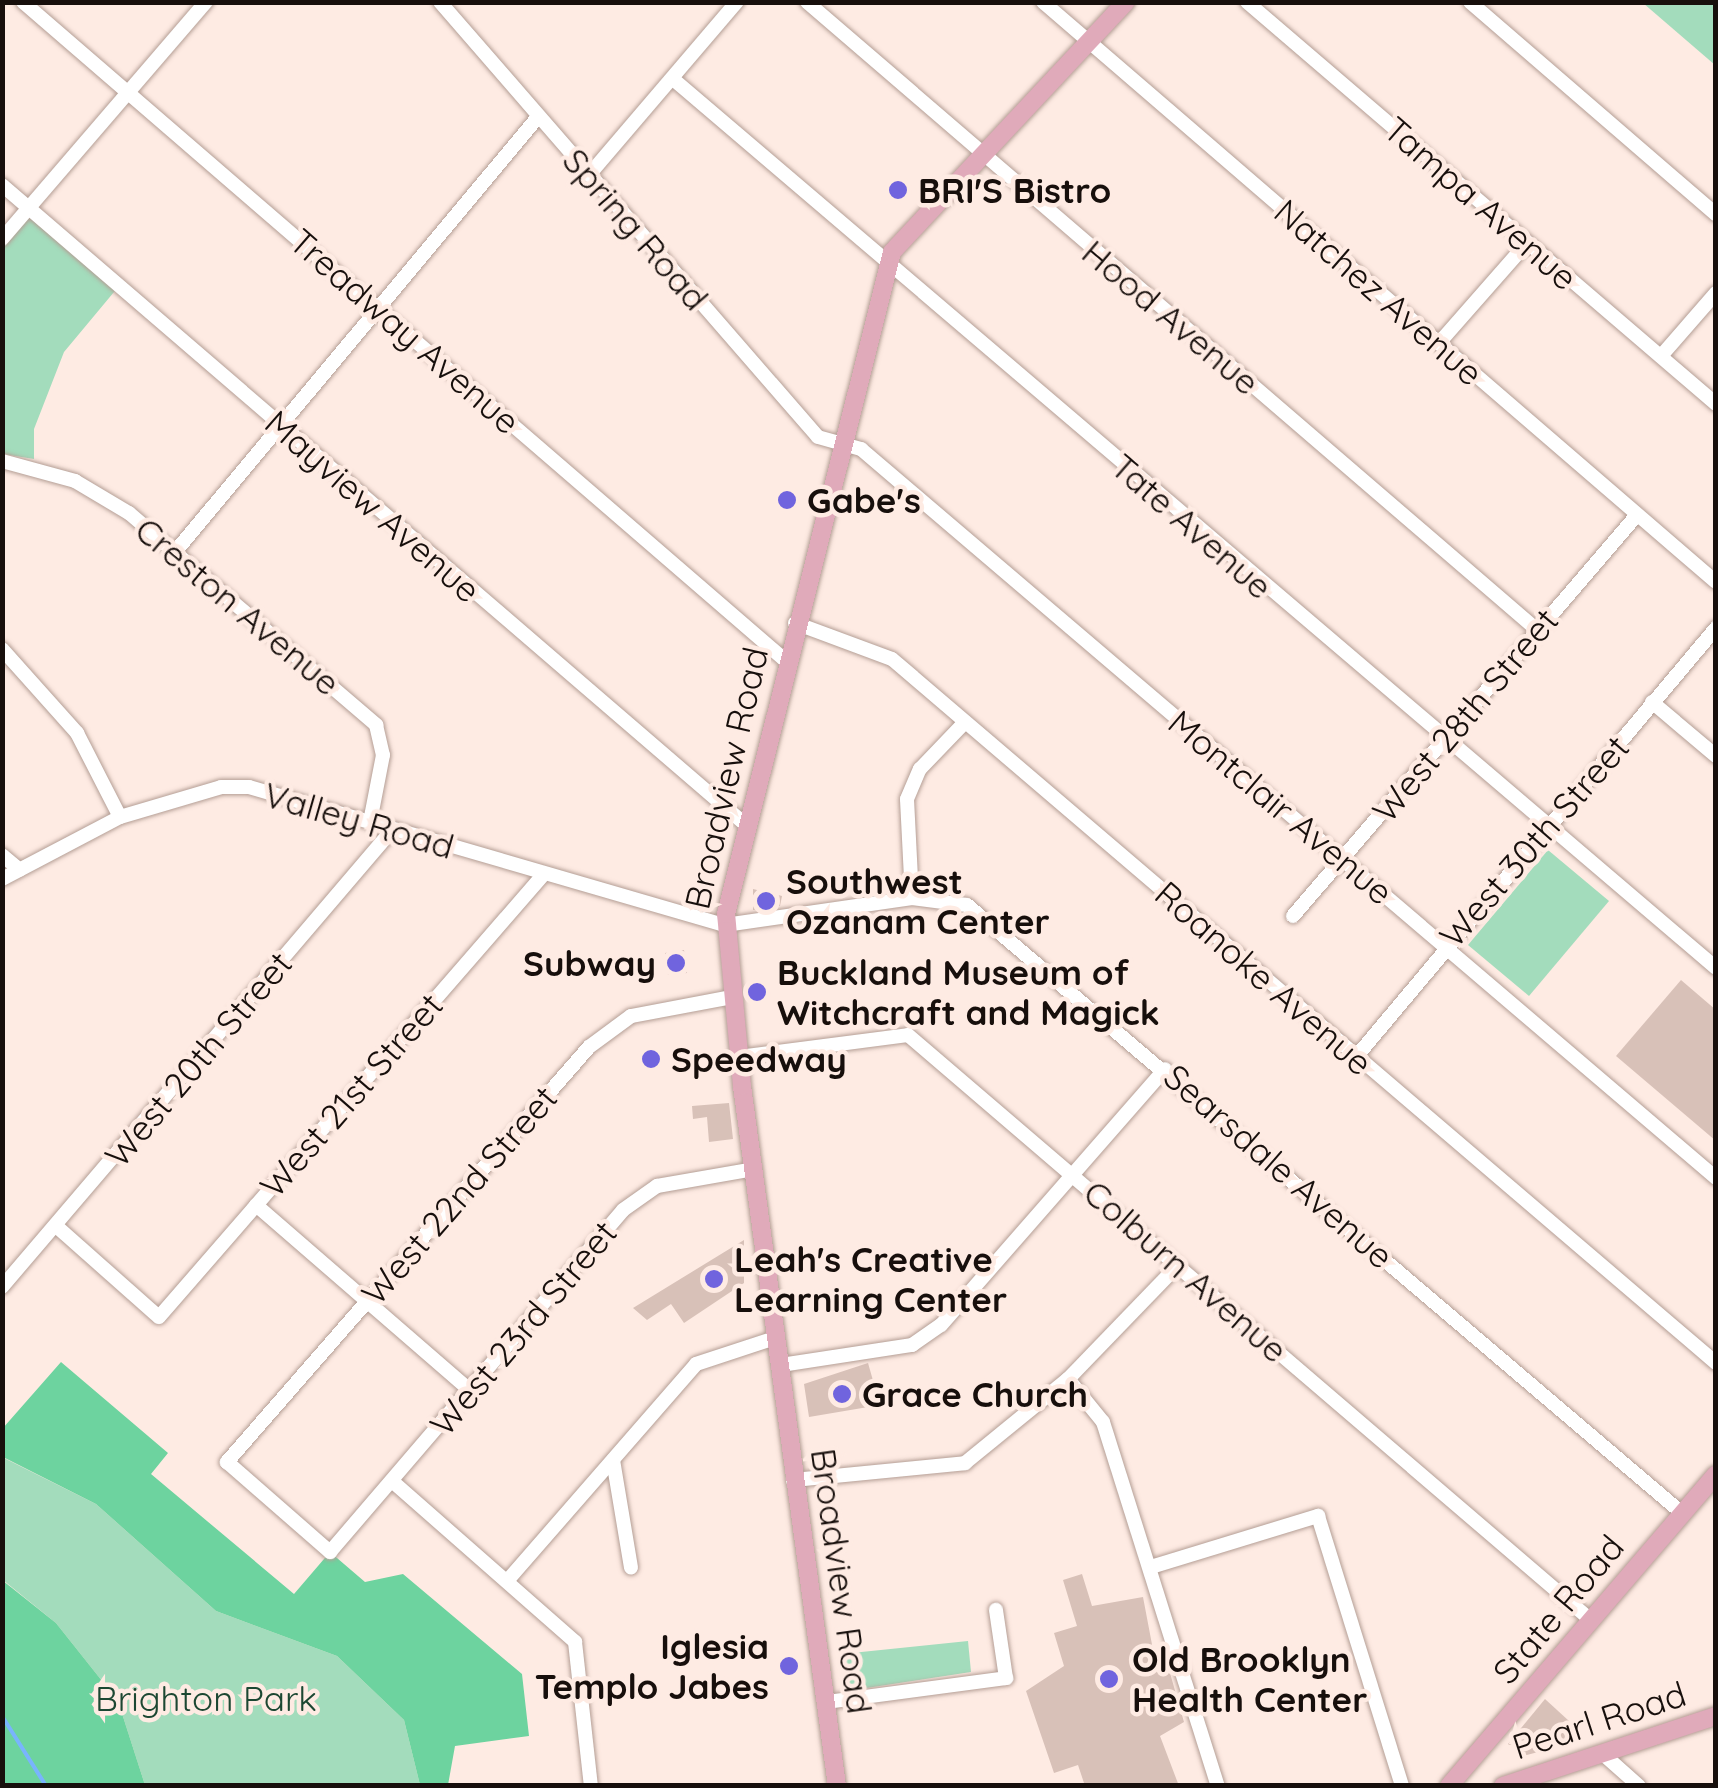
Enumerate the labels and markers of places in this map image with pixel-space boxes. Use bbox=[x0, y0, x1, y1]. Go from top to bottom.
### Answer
place label: BRI'S Bistro bbox=[918, 169, 1111, 211]
marker: BRI'S Bistro bbox=[887, 179, 909, 201]
place label: Gabe's bbox=[807, 479, 921, 521]
marker: Gabe's bbox=[776, 489, 798, 511]
place label: Southwest Ozanam Center bbox=[786, 860, 1050, 942]
marker: Southwest Ozanam Center bbox=[755, 890, 777, 912]
place label: Subway bbox=[523, 942, 656, 984]
place label: Buckland Museum of Witchcraft and Magick bbox=[777, 951, 1160, 1033]
marker: Subway bbox=[665, 952, 687, 974]
marker: Buckland Museum of Witchcraft and Magick bbox=[746, 981, 768, 1003]
place label: Speedway bbox=[671, 1038, 847, 1080]
marker: Speedway bbox=[640, 1048, 662, 1070]
place label: Leah's Creative Learning Center bbox=[734, 1238, 1007, 1320]
marker: Leah's Creative Learning Center bbox=[703, 1268, 725, 1290]
place label: Grace Church bbox=[862, 1373, 1088, 1415]
marker: Grace Church bbox=[831, 1383, 853, 1405]
place label: Iglesia Templo Jabes bbox=[535, 1625, 769, 1707]
place label: Old Brooklyn Health Center bbox=[1132, 1638, 1367, 1720]
marker: Iglesia Templo Jabes bbox=[778, 1655, 800, 1677]
marker: Old Brooklyn Health Center bbox=[1096, 1666, 1122, 1692]

